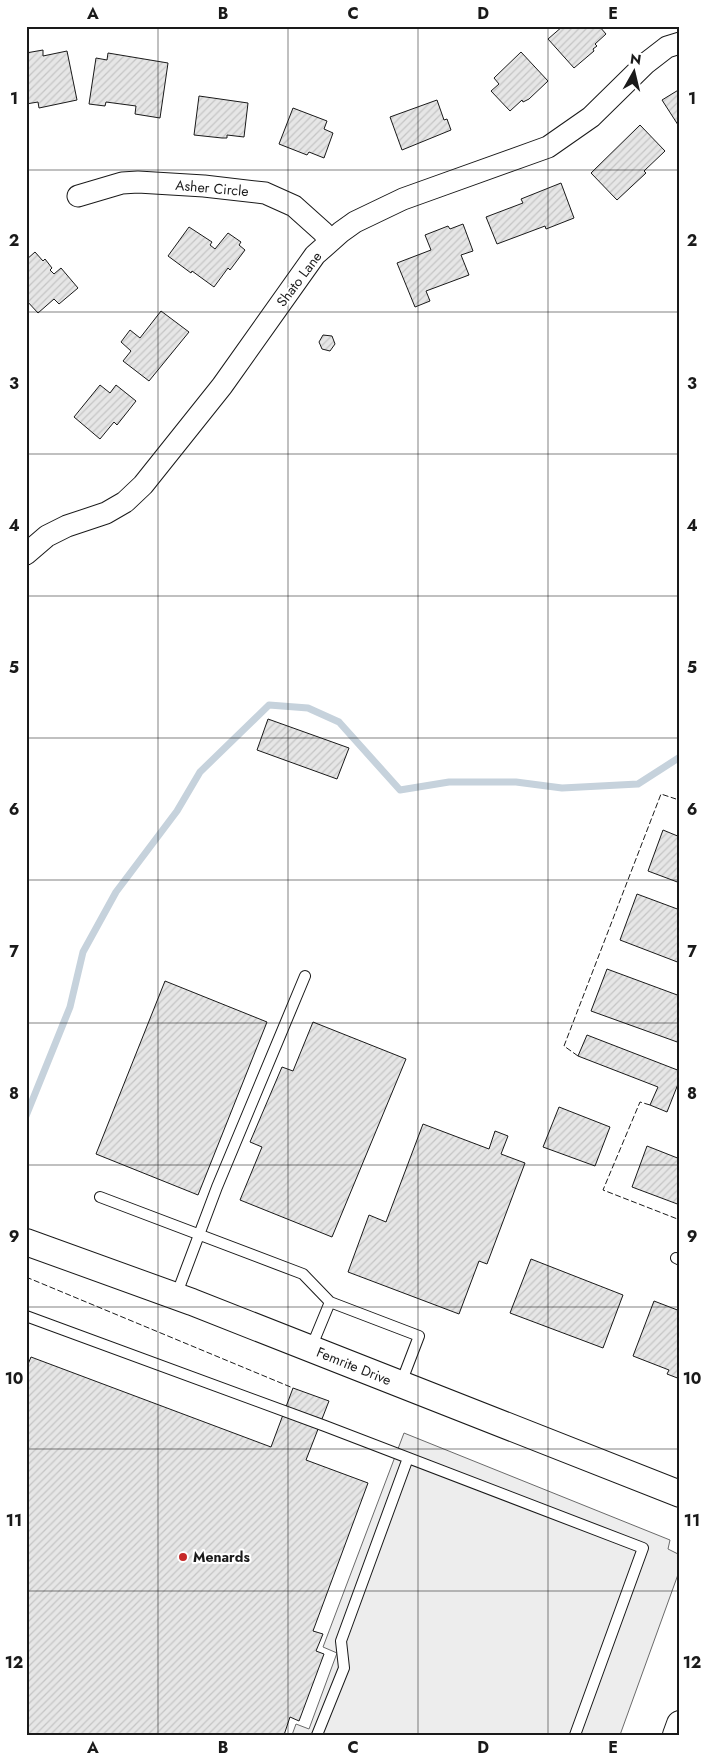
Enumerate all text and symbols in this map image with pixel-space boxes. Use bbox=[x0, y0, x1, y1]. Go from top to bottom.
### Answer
text: A bbox=[86, 2, 99, 25]
text: B bbox=[218, 2, 228, 25]
text: C bbox=[347, 2, 359, 25]
text: D bbox=[477, 2, 489, 25]
text: E bbox=[608, 2, 618, 25]
north arrow bbox=[608, 48, 658, 98]
text: N bbox=[629, 48, 643, 70]
text: 1 bbox=[10, 87, 18, 110]
text: 1 bbox=[688, 87, 696, 110]
street label: Asher Circle bbox=[175, 175, 249, 201]
text: 2 bbox=[9, 229, 19, 252]
text: 2 bbox=[687, 229, 697, 252]
street label: Shato Lane bbox=[272, 247, 326, 311]
text: 3 bbox=[9, 372, 19, 395]
text: 3 bbox=[687, 372, 697, 395]
text: 4 bbox=[8, 514, 20, 537]
text: 4 bbox=[686, 514, 698, 537]
text: 5 bbox=[9, 656, 19, 679]
text: 5 bbox=[687, 656, 697, 679]
text: 6 bbox=[9, 798, 19, 821]
text: 6 bbox=[687, 798, 697, 821]
text: 7 bbox=[9, 940, 19, 963]
text: 7 bbox=[687, 940, 697, 963]
text: 8 bbox=[9, 1082, 19, 1105]
text: 8 bbox=[687, 1082, 697, 1105]
text: 9 bbox=[9, 1225, 19, 1248]
text: 9 bbox=[687, 1225, 697, 1248]
street label: Femrite Drive bbox=[314, 1342, 394, 1390]
text: 10 bbox=[5, 1367, 23, 1390]
text: 10 bbox=[683, 1367, 701, 1390]
text: 11 bbox=[6, 1509, 22, 1532]
text: 11 bbox=[684, 1509, 700, 1532]
place label: Menards bbox=[193, 1547, 250, 1567]
marker: Menards bbox=[177, 1551, 189, 1563]
text: 12 bbox=[5, 1651, 23, 1674]
text: 12 bbox=[683, 1651, 701, 1674]
text: A bbox=[86, 1736, 99, 1759]
text: B bbox=[218, 1736, 228, 1759]
text: C bbox=[347, 1736, 359, 1759]
text: D bbox=[477, 1736, 489, 1759]
text: E bbox=[608, 1736, 618, 1759]

